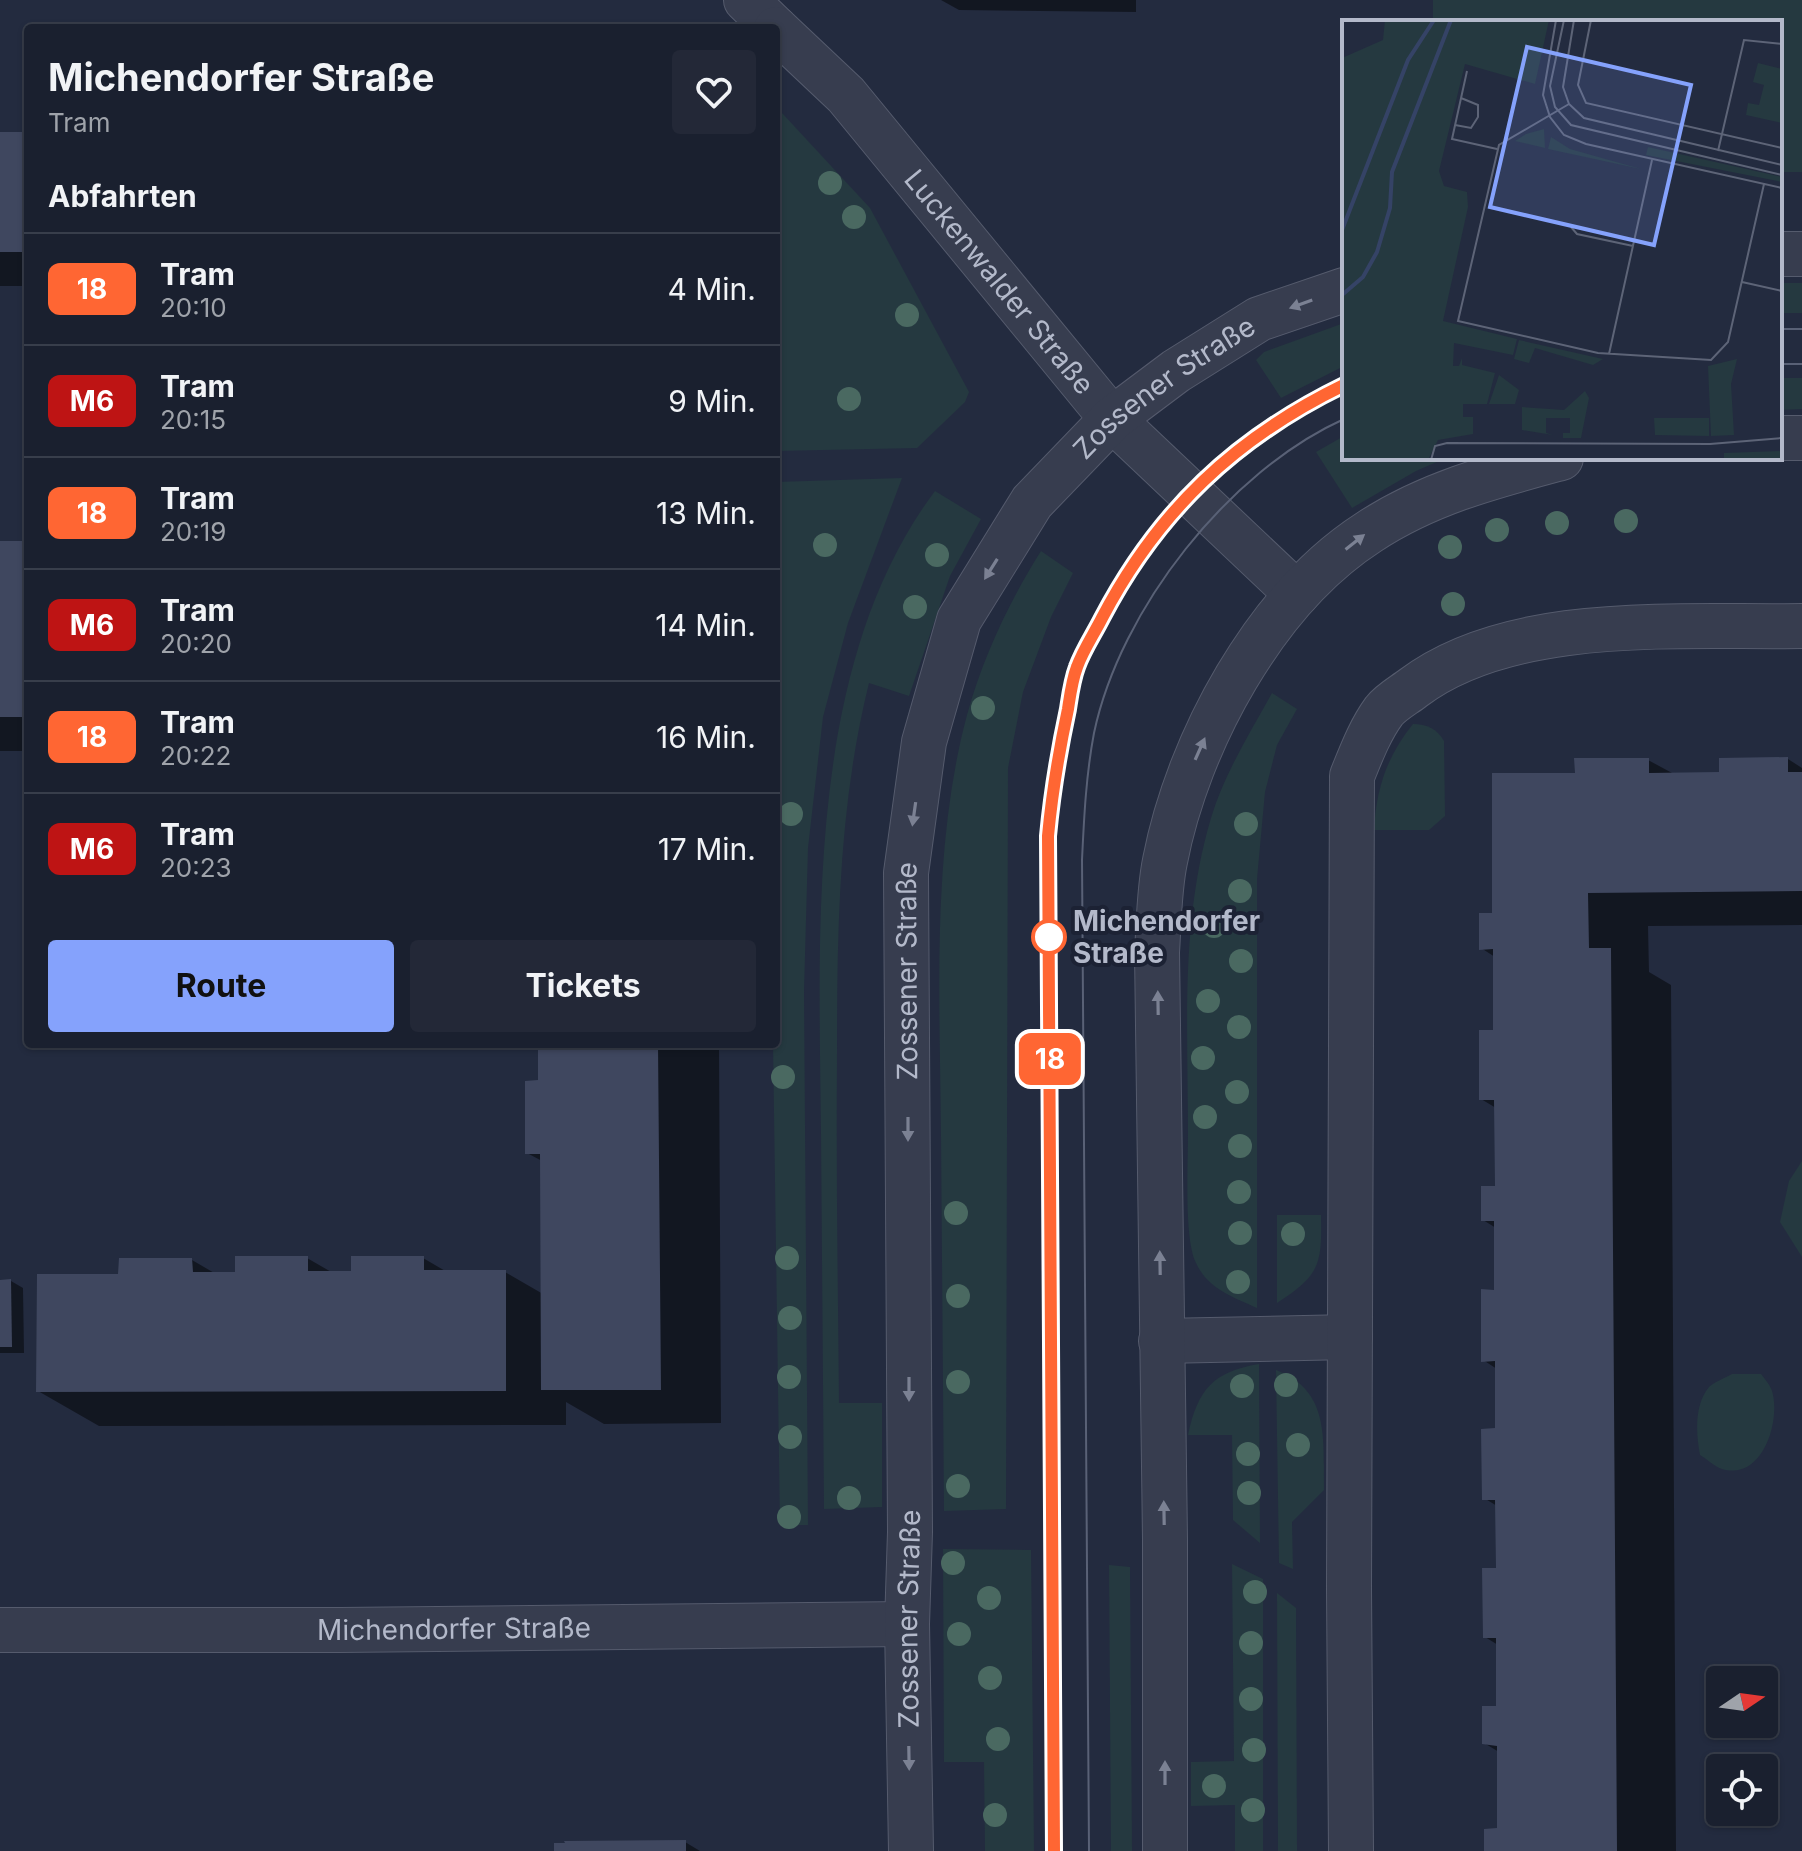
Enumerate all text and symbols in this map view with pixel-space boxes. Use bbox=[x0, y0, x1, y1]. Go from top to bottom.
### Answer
inset map bbox=[1342, 20, 1782, 460]
button: heart bbox=[672, 50, 756, 134]
text: Michendorfer Straße bbox=[48, 54, 434, 100]
text: Tram bbox=[48, 107, 110, 138]
street label: Luckenwalder Straße bbox=[897, 163, 1102, 401]
text: Abfahrten bbox=[48, 178, 197, 214]
text: Tram bbox=[160, 256, 235, 292]
text: 4 Min. bbox=[667, 271, 756, 307]
text: 18 bbox=[77, 272, 107, 306]
text: 20:10 bbox=[160, 292, 227, 323]
one-way arrow bbox=[1289, 298, 1313, 311]
street label: Zossener Straße bbox=[1066, 309, 1261, 466]
text: Tram bbox=[160, 368, 235, 404]
text: 9 Min. bbox=[668, 383, 756, 419]
text: M6 bbox=[70, 384, 114, 418]
text: 20:15 bbox=[160, 404, 226, 435]
text: Tram bbox=[160, 480, 235, 516]
text: 13 Min. bbox=[656, 495, 756, 531]
text: 18 bbox=[77, 496, 107, 530]
text: 20:19 bbox=[160, 516, 226, 547]
one-way arrow bbox=[1345, 535, 1365, 551]
one-way arrow bbox=[983, 558, 998, 579]
text: Tram bbox=[160, 592, 235, 628]
text: 14 Min. bbox=[655, 607, 756, 643]
text: M6 bbox=[70, 608, 114, 642]
text: 20:20 bbox=[160, 628, 232, 659]
text: Tram bbox=[160, 704, 235, 740]
text: 16 Min. bbox=[656, 719, 756, 755]
text: 18 bbox=[77, 720, 107, 754]
one-way arrow bbox=[1194, 738, 1207, 761]
text: 20:22 bbox=[160, 740, 231, 771]
one-way arrow bbox=[907, 802, 920, 827]
text: Tram bbox=[160, 816, 235, 852]
text: 17 Min. bbox=[658, 831, 756, 867]
text: M6 bbox=[70, 832, 114, 866]
text: 20:23 bbox=[160, 852, 232, 883]
street label: Zossener Straße bbox=[888, 860, 924, 1081]
place label: Michendorfer Straße bbox=[1073, 904, 1260, 970]
marker: Michendorfer Straße bbox=[1032, 920, 1066, 954]
button: Route bbox=[48, 940, 394, 1032]
button: Tickets bbox=[410, 940, 756, 1032]
one-way arrow bbox=[1152, 990, 1164, 1015]
line badge: 18 bbox=[1014, 1033, 1086, 1085]
text: 18 bbox=[1035, 1042, 1065, 1076]
one-way arrow bbox=[901, 1117, 914, 1142]
one-way arrow bbox=[1154, 1250, 1166, 1275]
one-way arrow bbox=[903, 1377, 915, 1402]
one-way arrow bbox=[1158, 1500, 1171, 1525]
street label: Zossener Straße bbox=[890, 1510, 927, 1729]
street label: Michendorfer Straße bbox=[317, 1610, 591, 1647]
north arrow bbox=[1706, 1666, 1778, 1738]
map controls bbox=[1706, 1666, 1778, 1826]
one-way arrow bbox=[903, 1746, 915, 1771]
button: locate bbox=[1706, 1754, 1778, 1826]
one-way arrow bbox=[1159, 1760, 1171, 1785]

